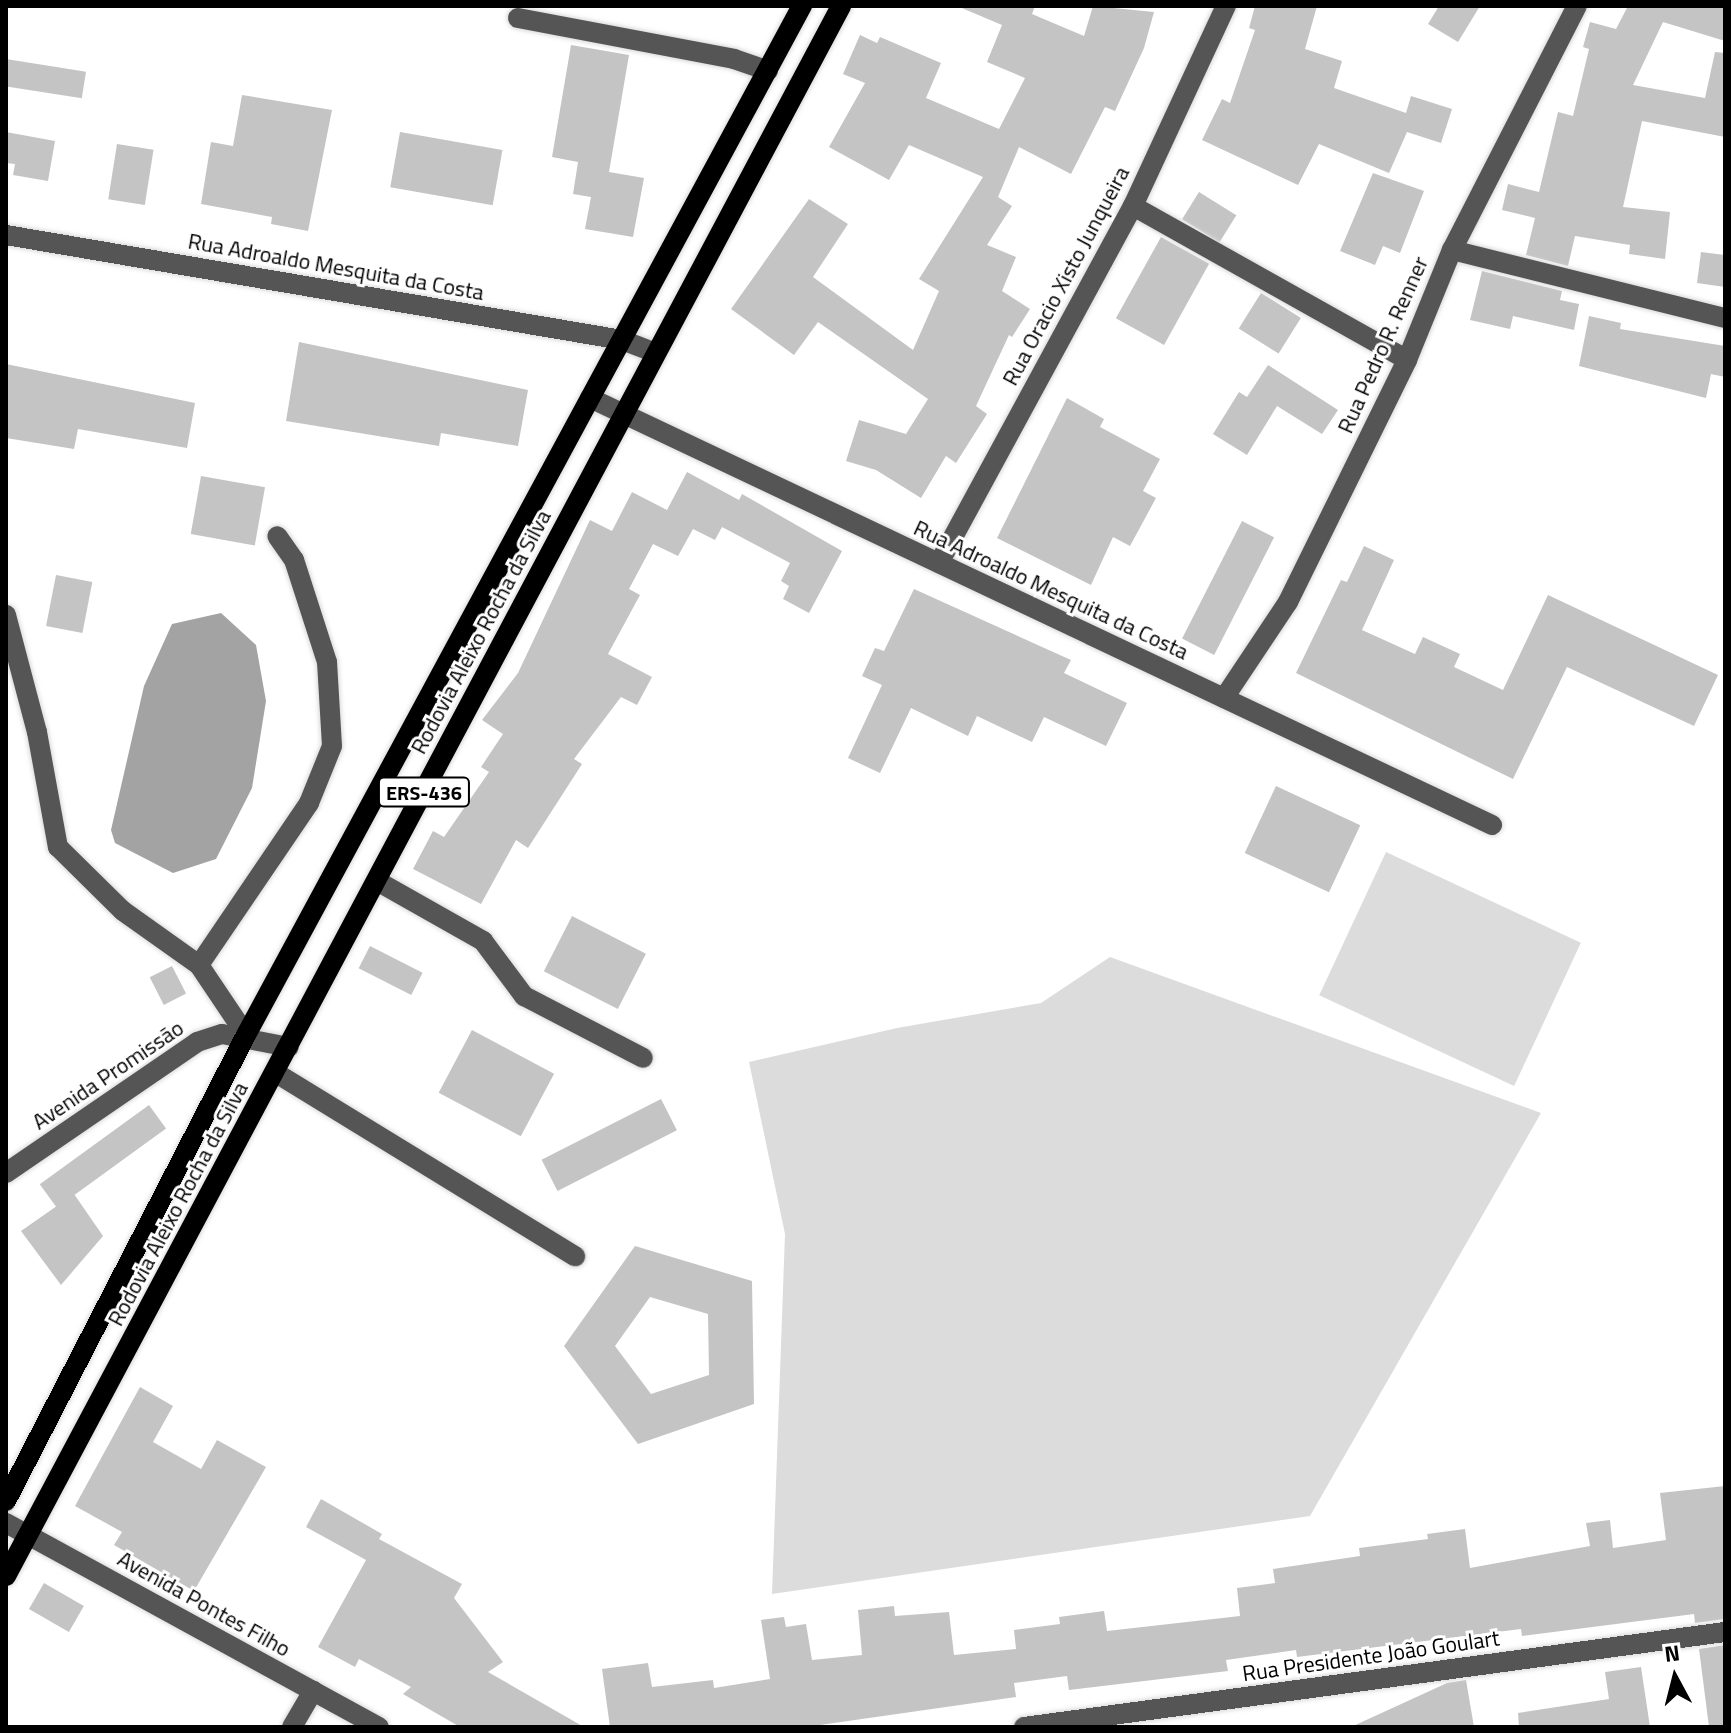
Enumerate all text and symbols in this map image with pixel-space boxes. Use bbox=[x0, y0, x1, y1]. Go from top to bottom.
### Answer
street label: Rua Oracio Xisto Junqueira bbox=[997, 162, 1135, 390]
street label: Rua Adroaldo Mesquita da Costa bbox=[186, 228, 486, 306]
street label: Rua Pedro R. Renner bbox=[1332, 253, 1434, 437]
street label: Rodovia Aleixo Rocha da Silva bbox=[405, 505, 557, 759]
street label: Rua Adroaldo Mesquita da Costa bbox=[909, 515, 1193, 665]
road number: ERS-436 bbox=[376, 776, 472, 808]
street label: Avenida Promissão bbox=[27, 1015, 189, 1135]
street label: Rodovia Aleixo Rocha da Silva bbox=[102, 1077, 254, 1331]
street label: Avenida Pontes Filho bbox=[113, 1546, 295, 1662]
street label: Rua Presidente João Goulart bbox=[1241, 1625, 1501, 1687]
text: N bbox=[1662, 1635, 1682, 1671]
north arrow bbox=[1635, 1637, 1715, 1717]

